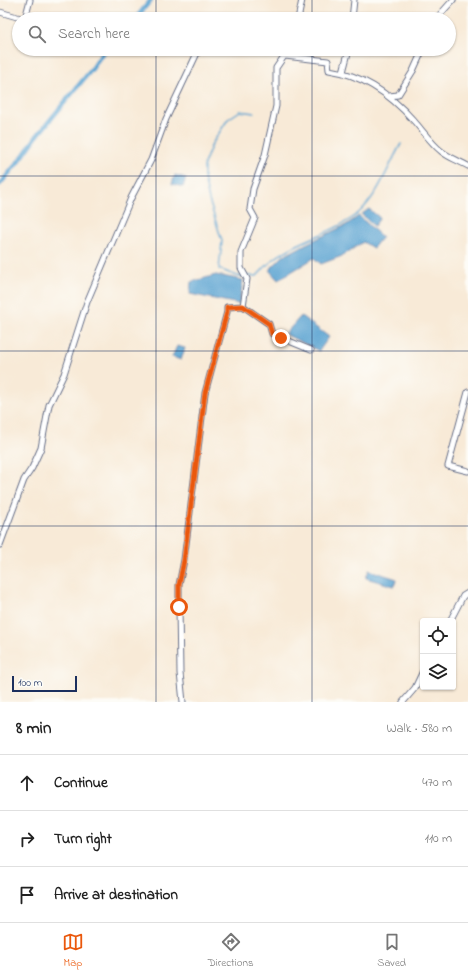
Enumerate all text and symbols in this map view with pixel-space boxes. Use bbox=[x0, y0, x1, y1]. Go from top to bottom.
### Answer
search box bbox=[12, 12, 456, 56]
icon: search bbox=[26, 23, 48, 45]
text: Search here bbox=[58, 23, 130, 45]
route end bbox=[272, 329, 290, 347]
route start bbox=[170, 598, 188, 616]
map controls bbox=[420, 618, 456, 690]
button: locate bbox=[420, 618, 456, 654]
button: layers bbox=[420, 654, 456, 690]
scale bar bbox=[12, 674, 77, 693]
text: 100 m bbox=[18, 675, 42, 691]
text: 8 min bbox=[16, 716, 51, 741]
text: Walk · 580 m bbox=[386, 719, 452, 738]
icon: ahead bbox=[16, 772, 38, 794]
text: Continue bbox=[54, 772, 108, 794]
text: 470 m bbox=[422, 773, 452, 792]
icon: right bbox=[16, 828, 38, 850]
text: Turn right bbox=[54, 828, 112, 850]
text: 110 m bbox=[425, 829, 452, 848]
icon: arrive bbox=[16, 884, 38, 906]
text: Arrive at destination bbox=[54, 884, 178, 906]
tab: Map bbox=[62, 931, 84, 971]
tab: Directions bbox=[208, 931, 253, 971]
tab: Saved bbox=[377, 931, 406, 971]

